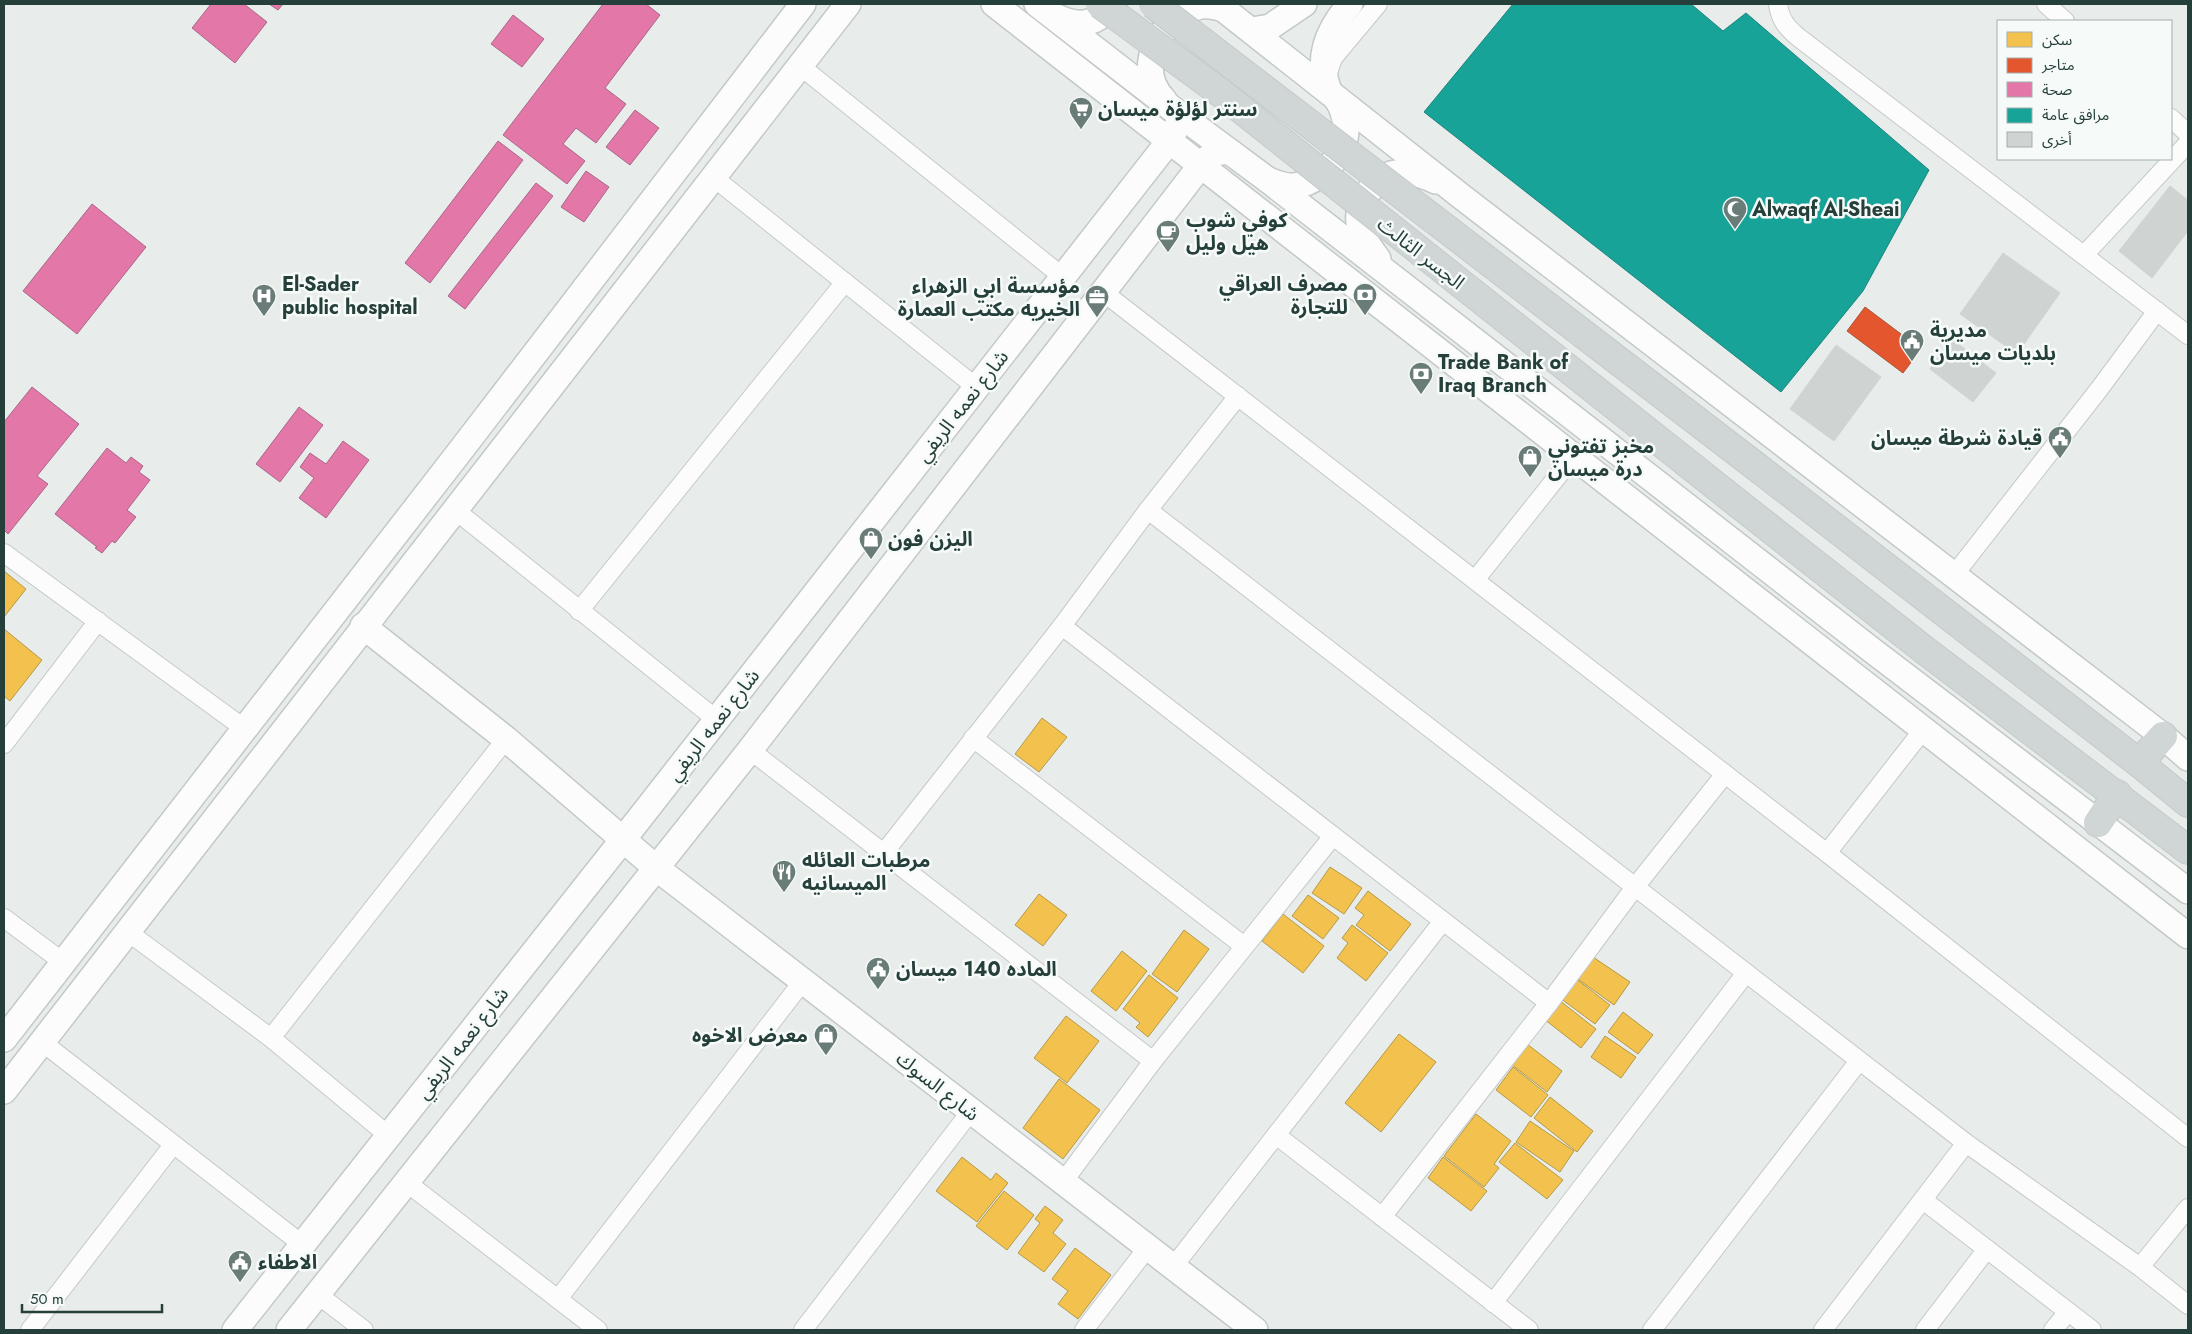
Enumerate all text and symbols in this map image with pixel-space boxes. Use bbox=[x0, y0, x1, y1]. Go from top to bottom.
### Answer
legend bbox=[1997, 20, 2172, 160]
text: سكن bbox=[2042, 29, 2073, 51]
text: متاجر bbox=[2041, 54, 2075, 76]
text: صحة bbox=[2042, 79, 2072, 101]
place label: سنتر لؤلؤة ميسان bbox=[1098, 95, 1258, 124]
supermarket icon: سنتر لؤلؤة ميسان bbox=[1068, 96, 1094, 130]
text: مرافق عامة bbox=[2042, 104, 2109, 126]
text: أخرى bbox=[2042, 129, 2072, 151]
place label: Alwaqf Al-Sheai bbox=[1751, 195, 1900, 224]
mosque icon: Alwaqf Al-Sheai bbox=[1722, 196, 1748, 230]
place label: كوفي شوب هيل وليل bbox=[1186, 206, 1289, 258]
street label: الجسر الثالث bbox=[1371, 210, 1471, 297]
cafe icon: كوفي شوب هيل وليل bbox=[1155, 219, 1181, 253]
place label: El-Sader public hospital bbox=[282, 270, 418, 322]
place label: مصرف العراقي للتجارة bbox=[1219, 270, 1348, 322]
place label: مؤسسة ابي الزهراء الخيريه مكتب العمارة bbox=[898, 272, 1080, 324]
bank icon: مصرف العراقي للتجارة bbox=[1352, 282, 1378, 316]
hospital icon: El-Sader public hospital bbox=[251, 283, 277, 317]
office icon: مؤسسة ابي الزهراء الخيريه مكتب العمارة bbox=[1084, 284, 1110, 318]
place label: مديرية بلديات ميسان bbox=[1930, 316, 2056, 368]
public building icon: مديرية بلديات ميسان bbox=[1899, 328, 1925, 362]
street label: شارع نعمه الريفي bbox=[909, 344, 1016, 469]
place label: Trade Bank of Iraq Branch bbox=[1438, 348, 1569, 400]
bank icon: Trade Bank of Iraq Branch bbox=[1408, 361, 1434, 395]
place label: قيادة شرطة ميسان bbox=[1871, 424, 2042, 453]
public building icon: قيادة شرطة ميسان bbox=[2047, 425, 2073, 459]
place label: مخبز تفتوني درة ميسان bbox=[1548, 432, 1654, 484]
shop icon: مخبز تفتوني درة ميسان bbox=[1517, 444, 1543, 478]
place label: اليزن فون bbox=[888, 525, 973, 554]
shop icon: اليزن فون bbox=[858, 526, 884, 560]
street label: شارع نعمه الريفي bbox=[660, 663, 767, 788]
place label: مرطبات العائله الميسانيه bbox=[802, 846, 930, 898]
restaurant icon: مرطبات العائله الميسانيه bbox=[771, 859, 797, 893]
place label: الماده 140 ميسان bbox=[896, 955, 1057, 984]
public building icon: الماده 140 ميسان bbox=[865, 956, 891, 990]
street label: شارع نعمه الريفي bbox=[409, 981, 516, 1106]
place label: معرض الاخوه bbox=[692, 1021, 808, 1050]
shop icon: معرض الاخوه bbox=[813, 1022, 839, 1056]
street label: شارع السوك bbox=[890, 1044, 986, 1128]
place label: الاطفاء bbox=[258, 1248, 317, 1277]
public building icon: الاطفاء bbox=[227, 1249, 253, 1283]
scale bar bbox=[22, 1282, 162, 1314]
text: 50 m bbox=[30, 1288, 64, 1310]

